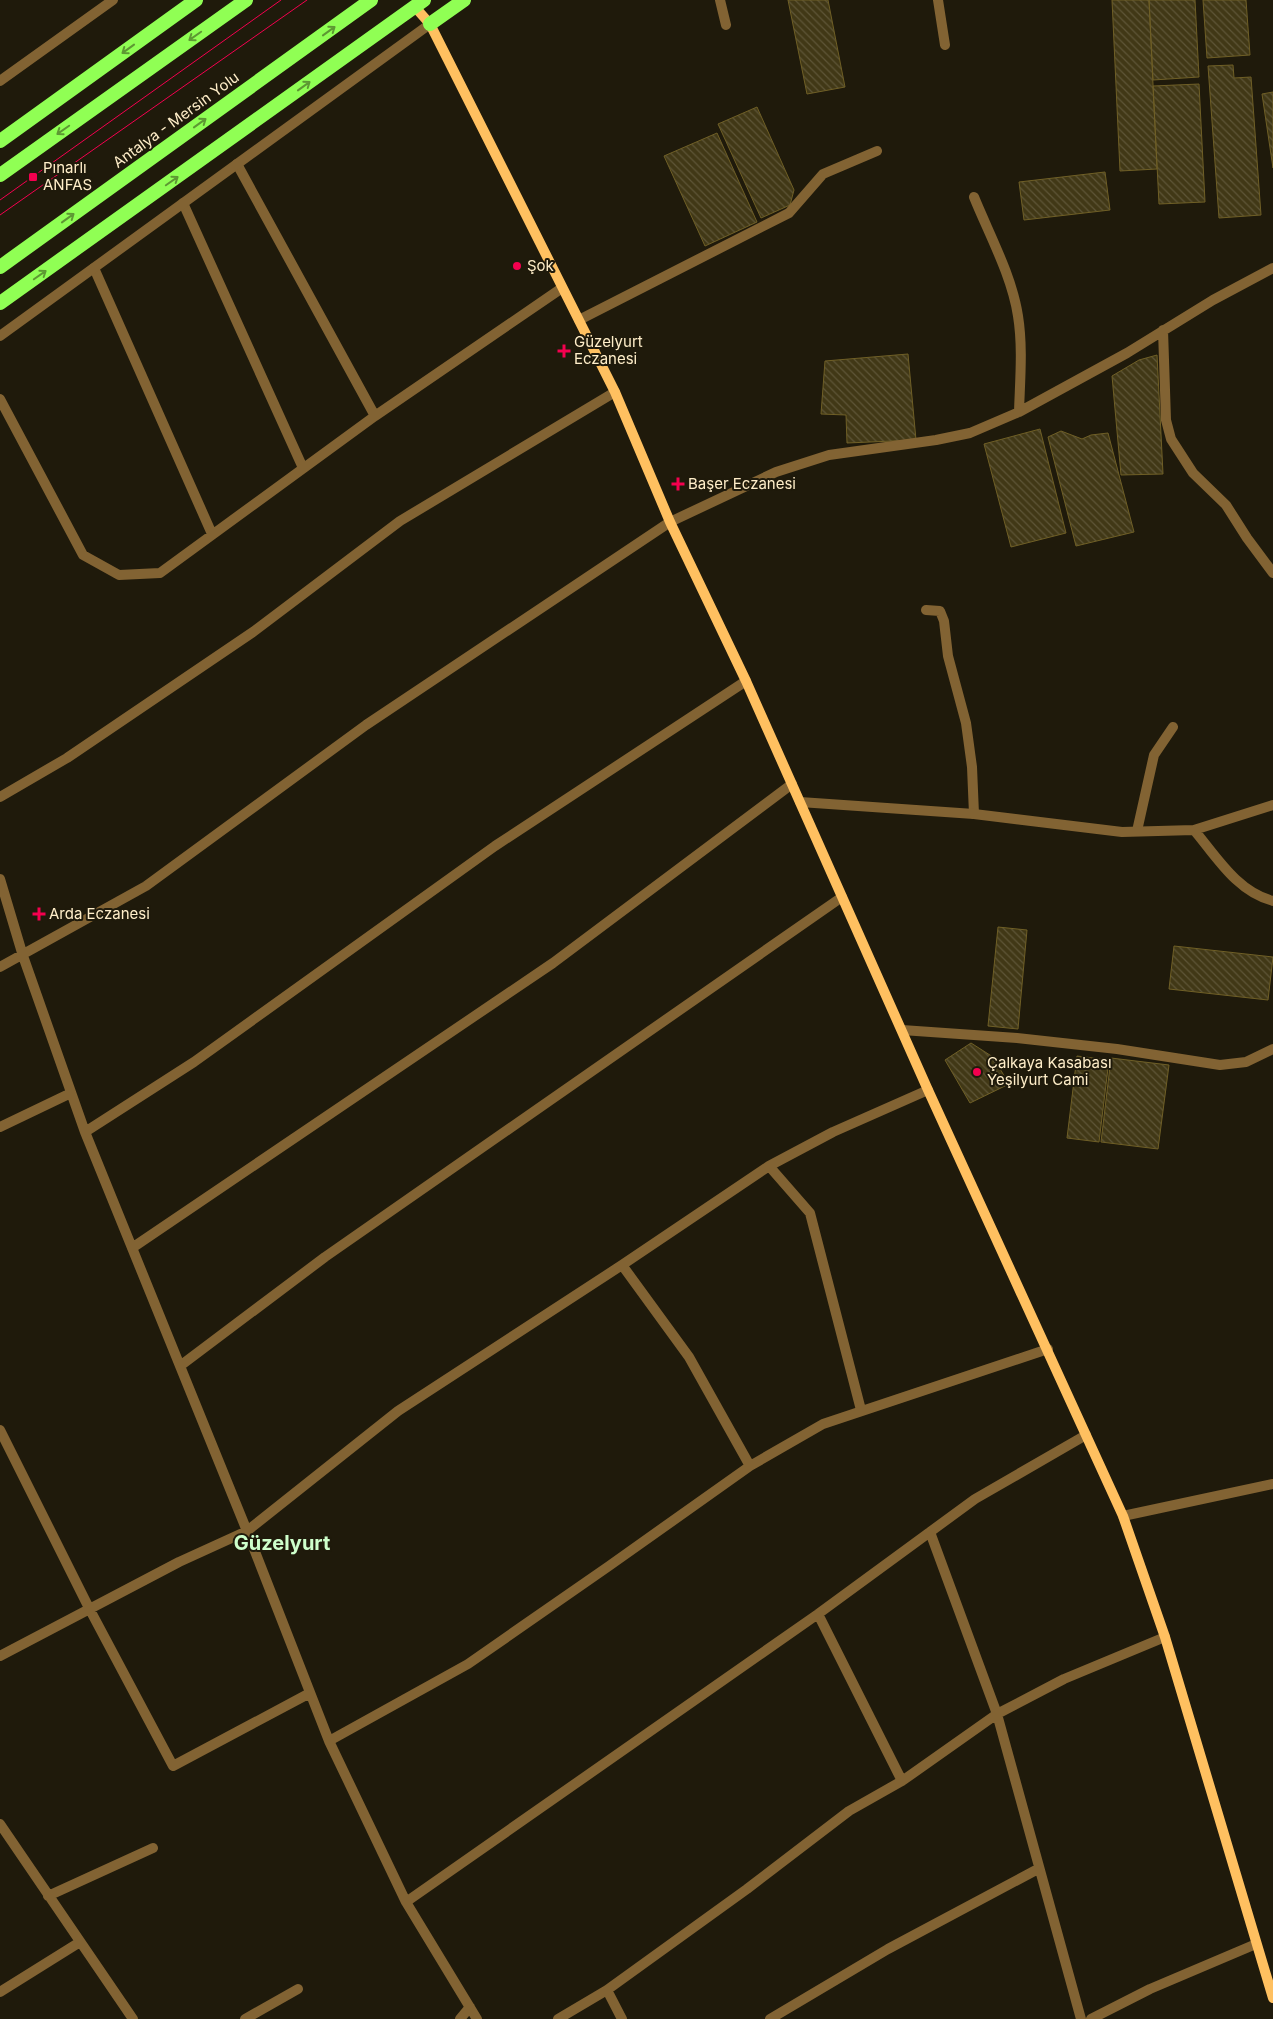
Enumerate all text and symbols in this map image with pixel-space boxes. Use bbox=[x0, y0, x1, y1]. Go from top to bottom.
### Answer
one-way arrow bbox=[322, 25, 335, 36]
one-way arrow bbox=[188, 31, 202, 41]
one-way arrow bbox=[121, 44, 135, 54]
street label: Antalya - Mersin Yolu bbox=[109, 67, 243, 172]
one-way arrow bbox=[297, 81, 310, 92]
one-way arrow bbox=[193, 118, 207, 128]
one-way arrow bbox=[56, 125, 70, 135]
place label: Pınarlı ANFAS bbox=[43, 158, 92, 194]
marker: Pınarlı ANFAS bbox=[27, 171, 39, 183]
one-way arrow bbox=[165, 176, 179, 186]
one-way arrow bbox=[61, 213, 75, 223]
place label: Şok bbox=[527, 256, 555, 275]
marker: Şok bbox=[511, 260, 523, 272]
one-way arrow bbox=[33, 270, 47, 280]
place label: Güzelyurt Eczanesi bbox=[574, 332, 643, 368]
marker: Güzelyurt Eczanesi bbox=[558, 345, 570, 357]
place label: Başer Eczanesi bbox=[688, 474, 796, 493]
marker: Başer Eczanesi bbox=[672, 478, 684, 490]
place label: Arda Eczanesi bbox=[49, 904, 150, 923]
marker: Arda Eczanesi bbox=[33, 908, 45, 920]
place label: Çalkaya Kasabası Yeşilyurt Cami bbox=[987, 1053, 1112, 1089]
marker: Çalkaya Kasabası Yeşilyurt Cami bbox=[971, 1066, 983, 1078]
district label: Güzelyurt bbox=[234, 1531, 330, 1555]

